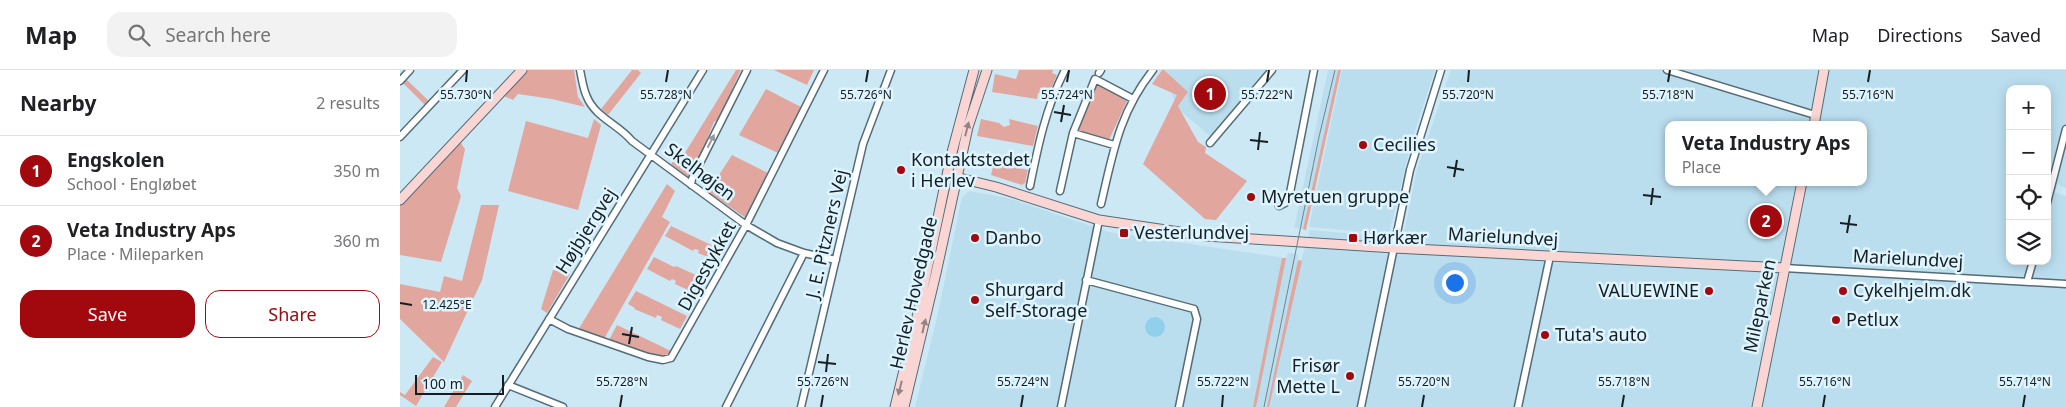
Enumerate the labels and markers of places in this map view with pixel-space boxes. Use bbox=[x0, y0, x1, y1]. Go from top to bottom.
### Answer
pin: 1 bbox=[1194, 75, 1226, 113]
place label: Cecilies bbox=[1373, 132, 1436, 156]
marker: Cecilies bbox=[1357, 139, 1369, 151]
place label: Kontaktstedet i Herlev bbox=[911, 147, 1030, 192]
marker: Kontaktstedet i Herlev bbox=[895, 164, 907, 176]
place label: Myretuen gruppe bbox=[1261, 184, 1409, 208]
marker: Myretuen gruppe bbox=[1245, 191, 1257, 203]
pin: 2 bbox=[1750, 202, 1782, 240]
place label: Vesterlundvej bbox=[1134, 220, 1249, 244]
place label: Danbo bbox=[985, 225, 1041, 249]
place label: Hørkær bbox=[1363, 225, 1428, 249]
marker: Vesterlundvej bbox=[1118, 227, 1130, 239]
marker: Danbo bbox=[969, 232, 981, 244]
marker: Hørkær bbox=[1347, 232, 1359, 244]
place label: Shurgard Self-Storage bbox=[985, 277, 1087, 322]
place label: VALUEWINE bbox=[1598, 278, 1699, 302]
place label: Cykelhjelm.dk bbox=[1853, 278, 1971, 302]
marker: VALUEWINE bbox=[1703, 285, 1715, 297]
marker: Cykelhjelm.dk bbox=[1837, 285, 1849, 297]
marker: Shurgard Self-Storage bbox=[969, 294, 981, 306]
place label: Petlux bbox=[1846, 307, 1899, 331]
marker: Petlux bbox=[1830, 314, 1842, 326]
place label: Tuta's auto bbox=[1555, 322, 1647, 346]
marker: Tuta's auto bbox=[1539, 329, 1551, 341]
place label: Frisør Mette L bbox=[1276, 353, 1341, 398]
marker: Frisør Mette L bbox=[1344, 370, 1356, 382]

